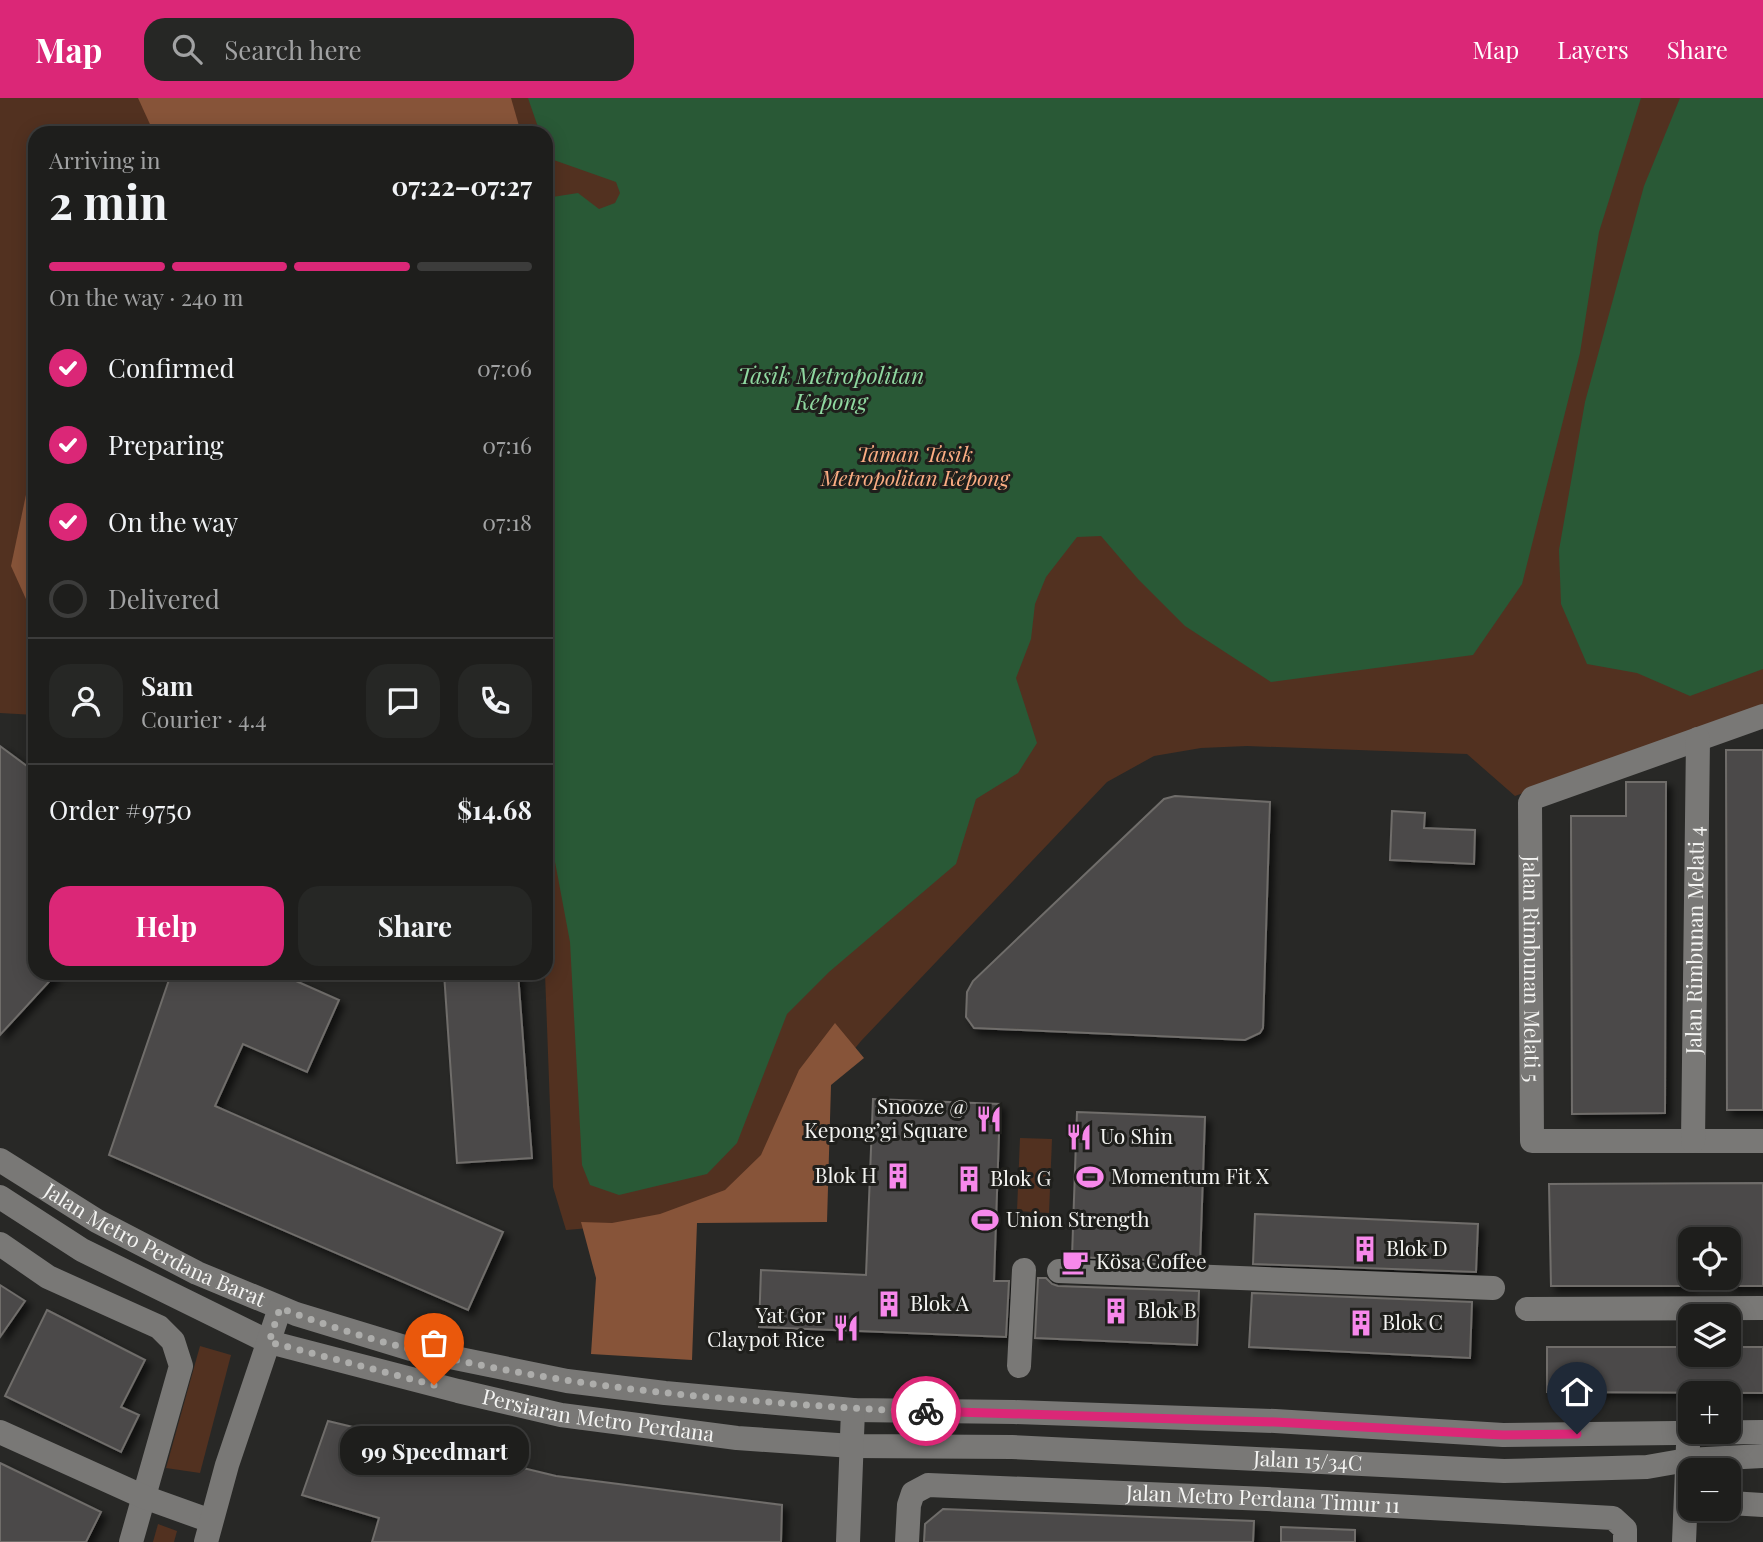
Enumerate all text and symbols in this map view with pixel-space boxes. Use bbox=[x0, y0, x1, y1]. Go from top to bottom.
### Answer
search box bbox=[144, 18, 634, 81]
text: Map bbox=[35, 27, 102, 71]
icon: search bbox=[168, 30, 206, 68]
text: Search here bbox=[224, 32, 362, 67]
text: Map bbox=[1473, 33, 1519, 65]
text: Layers bbox=[1557, 33, 1629, 65]
text: Share bbox=[1667, 33, 1728, 65]
text: Arriving in bbox=[49, 144, 161, 175]
text: 07:22–07:27 bbox=[391, 168, 532, 203]
text: 2 min bbox=[49, 170, 168, 232]
text: On the way · 240 m bbox=[49, 281, 243, 312]
icon: check bbox=[49, 349, 87, 387]
text: Confirmed bbox=[108, 350, 235, 385]
text: 07:06 bbox=[477, 352, 532, 383]
water label: Tasik Metropolitan Kepong bbox=[738, 359, 924, 416]
icon: check bbox=[49, 426, 87, 464]
text: Preparing bbox=[108, 427, 224, 462]
text: 07:16 bbox=[482, 429, 532, 460]
park label: Taman Tasik Metropolitan Kepong bbox=[820, 439, 1011, 491]
icon: check bbox=[49, 503, 87, 541]
text: On the way bbox=[108, 504, 238, 539]
text: 07:18 bbox=[482, 506, 532, 537]
text: Delivered bbox=[108, 581, 220, 616]
button: person bbox=[49, 664, 123, 738]
button: chat bbox=[366, 664, 440, 738]
button: phone bbox=[458, 664, 532, 738]
text: Sam bbox=[141, 668, 193, 703]
text: Courier · 4.4 bbox=[141, 703, 267, 734]
text: Order #9750 bbox=[49, 792, 192, 827]
text: $14.68 bbox=[457, 792, 532, 827]
street label: Jalan Rimbunan Melati 4 bbox=[1678, 826, 1709, 1055]
street label: Jalan Rimbunan Melati 5 bbox=[1518, 854, 1548, 1083]
button: Help bbox=[49, 886, 284, 966]
button: Share bbox=[298, 886, 532, 966]
place label: Snooze @ Kepong’gi Square bbox=[804, 1091, 968, 1143]
restaurant icon: Snooze @ Kepong’gi Square bbox=[974, 1104, 1004, 1134]
place label: Uo Shin bbox=[1100, 1121, 1173, 1149]
restaurant icon: Uo Shin bbox=[1064, 1122, 1094, 1152]
place label: Blok H bbox=[815, 1160, 877, 1188]
building icon: Blok H bbox=[883, 1161, 913, 1191]
place label: Momentum Fit X bbox=[1111, 1161, 1270, 1189]
sports icon: Momentum Fit X bbox=[1075, 1162, 1105, 1192]
place label: Blok G bbox=[990, 1163, 1052, 1191]
building icon: Blok G bbox=[954, 1164, 984, 1194]
street label: Jalan Metro Perdana Barat bbox=[38, 1175, 271, 1312]
place label: Union Strength bbox=[1006, 1204, 1150, 1232]
sports icon: Union Strength bbox=[970, 1205, 1000, 1235]
map controls bbox=[1678, 1227, 1741, 1521]
button: locate bbox=[1678, 1227, 1741, 1290]
place label: Blok D bbox=[1386, 1233, 1448, 1261]
building icon: Blok D bbox=[1350, 1234, 1380, 1264]
place label: Kösa Coffee bbox=[1096, 1246, 1207, 1274]
cafe icon: Kösa Coffee bbox=[1060, 1247, 1090, 1277]
place label: Blok A bbox=[910, 1288, 970, 1316]
building icon: Blok A bbox=[874, 1289, 904, 1319]
place label: Blok B bbox=[1137, 1295, 1197, 1323]
building icon: Blok B bbox=[1101, 1296, 1131, 1326]
place label: Yat Gor Claypot Rice bbox=[707, 1300, 826, 1352]
button: layers bbox=[1678, 1304, 1741, 1367]
place label: Blok C bbox=[1382, 1307, 1443, 1335]
building icon: Blok C bbox=[1346, 1308, 1376, 1338]
pin bbox=[404, 1313, 464, 1385]
restaurant icon: Yat Gor Claypot Rice bbox=[831, 1313, 861, 1343]
icon: bag bbox=[415, 1324, 453, 1362]
pin bbox=[1547, 1362, 1607, 1434]
icon: home bbox=[1558, 1373, 1596, 1411]
courier bbox=[891, 1376, 961, 1446]
street label: Persiaran Metro Perdana bbox=[480, 1381, 717, 1447]
button: + bbox=[1678, 1381, 1741, 1444]
icon: bike bbox=[907, 1392, 945, 1430]
callout: 99 Speedmart bbox=[340, 1427, 528, 1476]
text: 99 Speedmart bbox=[361, 1435, 508, 1466]
street label: Jalan 15/34C bbox=[1252, 1443, 1363, 1476]
button: − bbox=[1678, 1458, 1741, 1521]
street label: Jalan Metro Perdana Timur 11 bbox=[1124, 1477, 1401, 1518]

